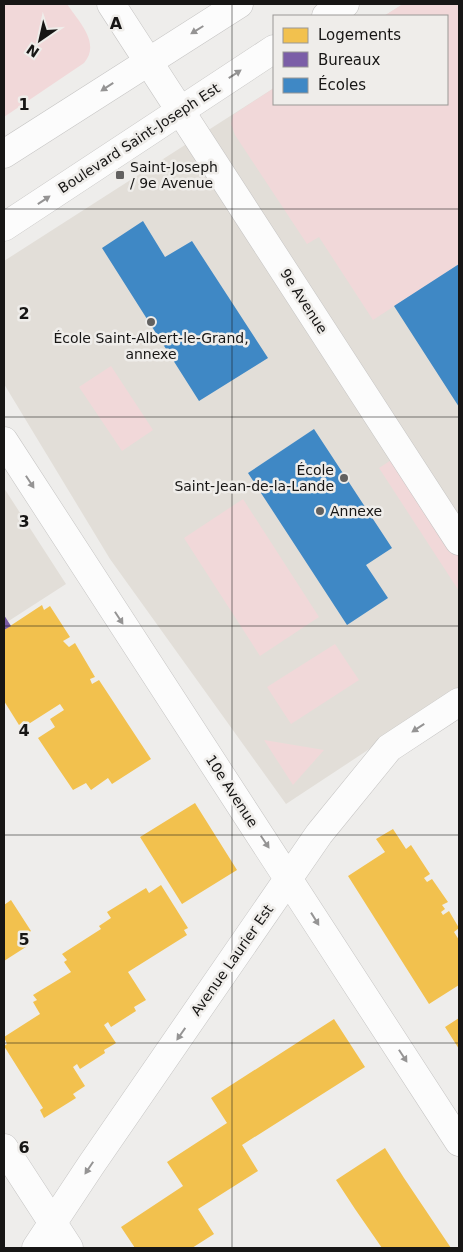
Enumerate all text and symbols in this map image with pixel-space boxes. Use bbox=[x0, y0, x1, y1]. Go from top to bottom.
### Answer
text: A bbox=[110, 14, 123, 33]
north arrow bbox=[15, 15, 65, 65]
legend bbox=[273, 15, 448, 105]
one-way arrow bbox=[191, 25, 204, 34]
text: Logements bbox=[318, 26, 401, 44]
text: N bbox=[23, 41, 42, 61]
text: Bureaux bbox=[318, 51, 381, 69]
one-way arrow bbox=[229, 70, 242, 79]
text: Écoles bbox=[318, 75, 366, 94]
street label: Boulevard Saint-Joseph Est bbox=[55, 79, 223, 196]
one-way arrow bbox=[100, 83, 114, 92]
text: 1 bbox=[18, 95, 30, 114]
place label: Saint-Joseph / 9e Avenue bbox=[130, 159, 218, 191]
marker: Saint-Joseph / 9e Avenue bbox=[114, 169, 126, 181]
one-way arrow bbox=[38, 195, 51, 205]
street label: 9e Avenue bbox=[277, 266, 331, 336]
text: 2 bbox=[18, 304, 30, 323]
marker: École Saint-Albert-le-Grand, annexe bbox=[145, 316, 157, 328]
place label: École Saint-Albert-le-Grand, annexe bbox=[53, 330, 249, 362]
place label: École Saint-Jean-de-la-Lande bbox=[174, 462, 334, 494]
marker: École Saint-Jean-de-la-Lande bbox=[338, 472, 350, 484]
one-way arrow bbox=[25, 475, 35, 488]
place label: Annexe bbox=[330, 503, 382, 519]
marker: Annexe bbox=[314, 505, 326, 517]
text: 3 bbox=[18, 512, 30, 531]
one-way arrow bbox=[114, 611, 124, 625]
text: 4 bbox=[18, 721, 30, 740]
one-way arrow bbox=[412, 724, 425, 733]
street label: 10e Avenue bbox=[203, 752, 261, 830]
one-way arrow bbox=[260, 835, 270, 849]
street label: Avenue Laurier Est bbox=[188, 901, 277, 1019]
one-way arrow bbox=[310, 913, 320, 926]
text: 5 bbox=[18, 930, 30, 949]
one-way arrow bbox=[176, 1027, 186, 1041]
one-way arrow bbox=[398, 1049, 408, 1063]
text: 6 bbox=[18, 1138, 30, 1157]
one-way arrow bbox=[84, 1161, 94, 1175]

